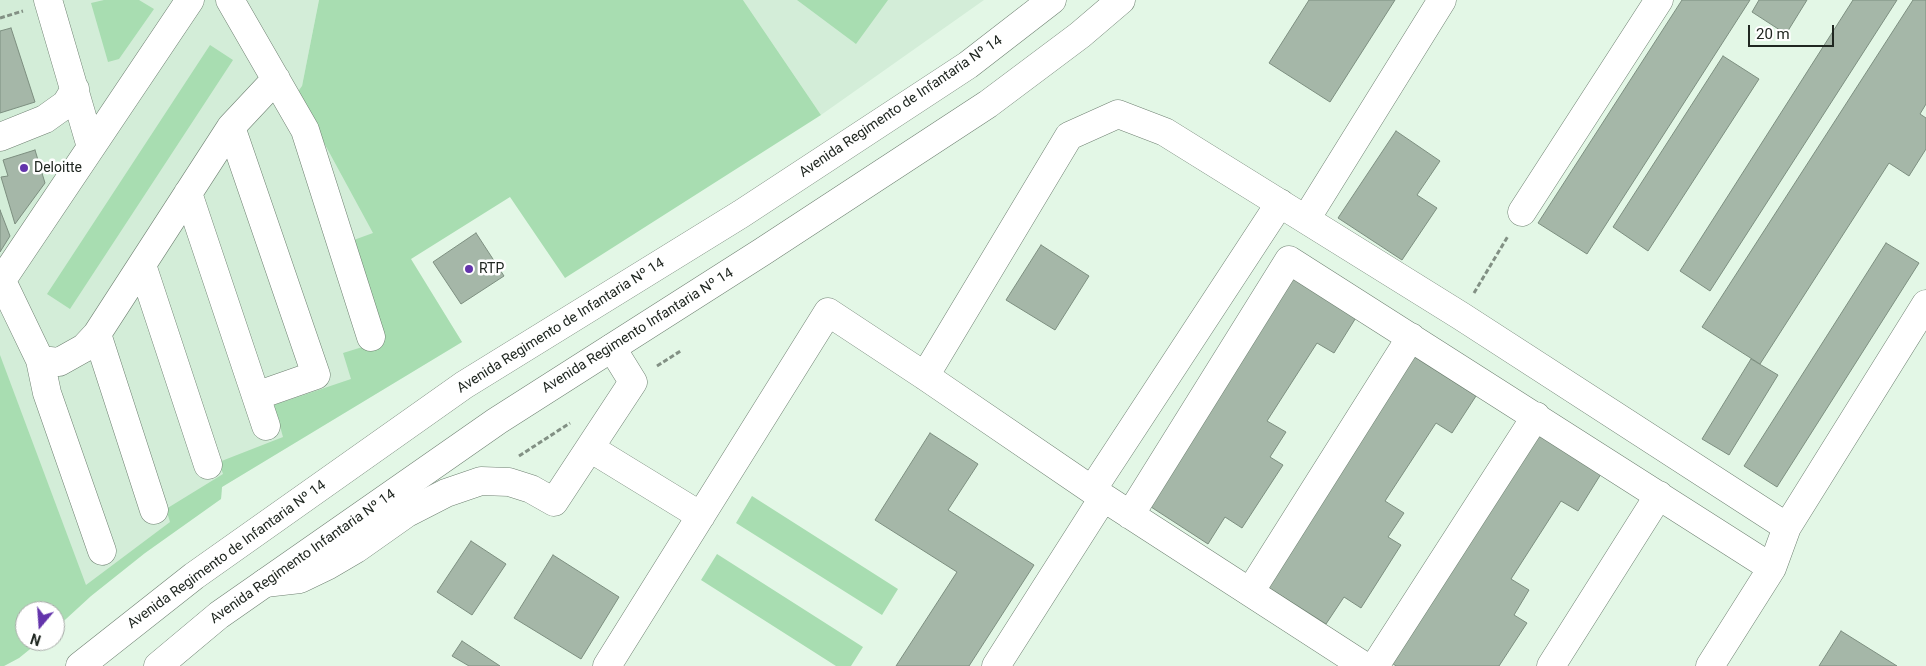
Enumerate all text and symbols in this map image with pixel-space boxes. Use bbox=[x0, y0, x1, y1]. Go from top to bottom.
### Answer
scale bar bbox=[1751, 15, 1837, 47]
text: 20 m bbox=[1756, 25, 1790, 43]
street label: Avenida Regimento de Infantaria Nº 14 bbox=[796, 33, 1006, 181]
place label: Deloitte bbox=[34, 160, 82, 176]
marker: Deloitte bbox=[18, 162, 30, 174]
street label: Avenida Regimento de Infantaria Nº 14 bbox=[454, 255, 668, 397]
place label: RTP bbox=[479, 261, 504, 277]
marker: RTP bbox=[463, 263, 475, 275]
street label: Avenida Regimento Infantaria Nº 14 bbox=[539, 265, 737, 397]
street label: Avenida Regimento de Infantaria Nº 14 bbox=[124, 477, 330, 633]
street label: Avenida Regimento Infantaria Nº 14 bbox=[207, 486, 399, 628]
north arrow bbox=[15, 601, 65, 651]
text: N bbox=[29, 630, 43, 648]

